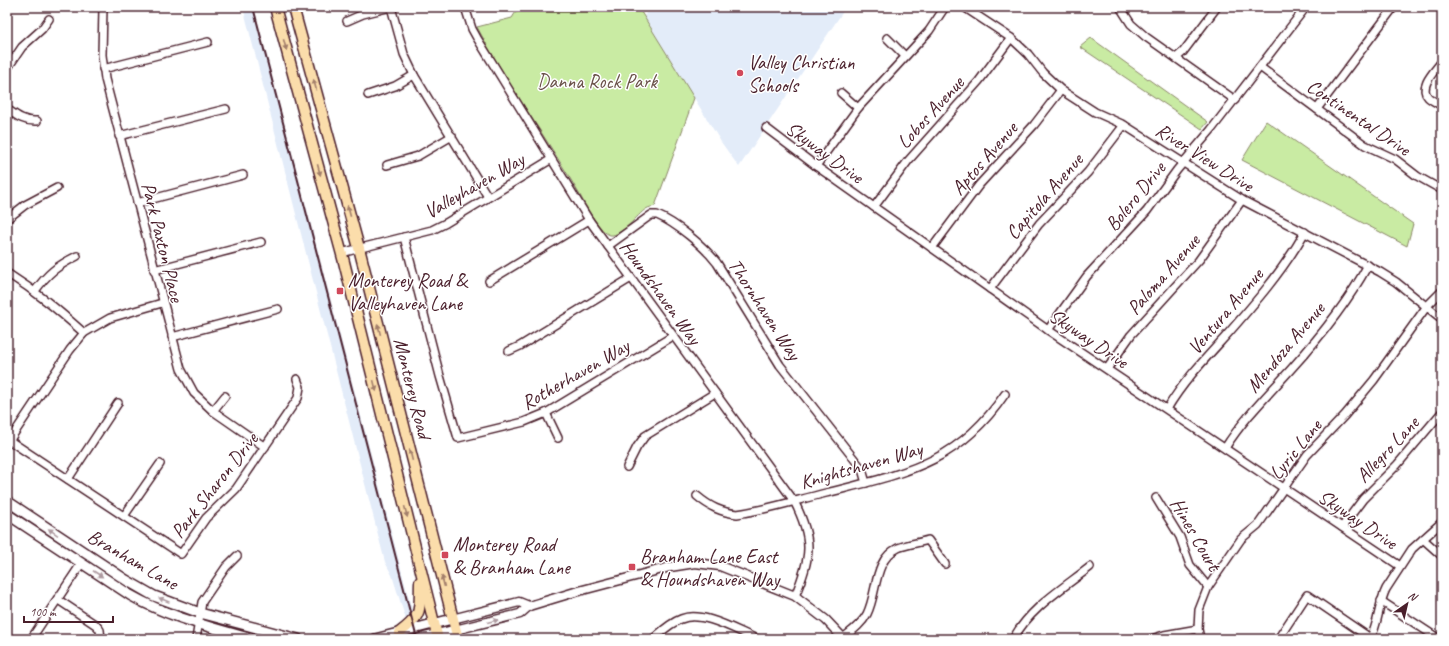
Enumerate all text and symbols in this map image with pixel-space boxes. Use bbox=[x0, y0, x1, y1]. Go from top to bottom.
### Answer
one-way arrow bbox=[282, 39, 288, 51]
place label: Valley Christian Schools bbox=[748, 50, 855, 98]
marker: Valley Christian Schools bbox=[735, 68, 745, 78]
park label: Danna Rock Park bbox=[537, 69, 659, 94]
street label: Lobos Avenue bbox=[891, 70, 970, 154]
street label: Continental Drive bbox=[1302, 74, 1417, 162]
one-way arrow bbox=[312, 79, 318, 91]
street label: Aptos Avenue bbox=[946, 115, 1024, 200]
street label: Skyway Drive bbox=[781, 116, 870, 190]
street label: River View Drive bbox=[1151, 117, 1260, 198]
street label: Valleyhaven Way bbox=[420, 146, 531, 224]
street label: Capitola Avenue bbox=[1000, 147, 1090, 245]
street label: Bolero Drive bbox=[1100, 155, 1172, 236]
one-way arrow bbox=[316, 164, 322, 176]
street label: Park Paxton Place bbox=[136, 180, 190, 306]
one-way arrow bbox=[346, 204, 352, 216]
street label: Paloma Avenue bbox=[1121, 228, 1206, 320]
street label: Houndshaven Way bbox=[614, 235, 708, 351]
street label: Thornhaven Way bbox=[723, 254, 808, 367]
street label: Ventura Avenue bbox=[1182, 262, 1270, 360]
place label: Monterey Road & Valleyhaven Lane bbox=[348, 268, 469, 316]
marker: Monterey Road & Valleyhaven Lane bbox=[335, 286, 345, 296]
street label: Mendoza Avenue bbox=[1240, 296, 1331, 398]
street label: Skyway Drive bbox=[1044, 303, 1134, 375]
one-way arrow bbox=[376, 323, 382, 335]
street label: Rotherhaven Way bbox=[517, 332, 636, 415]
street label: Monterey Road bbox=[388, 335, 438, 444]
one-way arrow bbox=[372, 379, 378, 392]
street label: Allegro Lane bbox=[1350, 410, 1425, 488]
street label: Lyric Lane bbox=[1264, 413, 1328, 484]
street label: Park Sharon Drive bbox=[165, 426, 264, 543]
street label: Knightshaven Way bbox=[797, 436, 927, 495]
one-way arrow bbox=[408, 449, 414, 461]
street label: Skyway Drive bbox=[1313, 484, 1403, 556]
street label: Hines Court bbox=[1165, 493, 1228, 577]
one-way arrow bbox=[403, 506, 409, 518]
street label: Branham Lane bbox=[83, 523, 184, 596]
one-way arrow bbox=[48, 528, 58, 536]
place label: Monterey Road & Branham Lane bbox=[453, 532, 571, 580]
place label: Branham Lane East & Houndshaven Way bbox=[640, 544, 781, 592]
marker: Monterey Road & Branham Lane bbox=[440, 550, 450, 560]
marker: Branham Lane East & Houndshaven Way bbox=[627, 562, 637, 572]
one-way arrow bbox=[92, 571, 104, 578]
one-way arrow bbox=[440, 575, 446, 587]
north arrow bbox=[1387, 584, 1427, 624]
text: N bbox=[1406, 588, 1421, 605]
one-way arrow bbox=[158, 597, 169, 603]
scale bar bbox=[24, 598, 113, 624]
text: 100 m bbox=[30, 604, 57, 620]
one-way arrow bbox=[488, 618, 500, 624]

